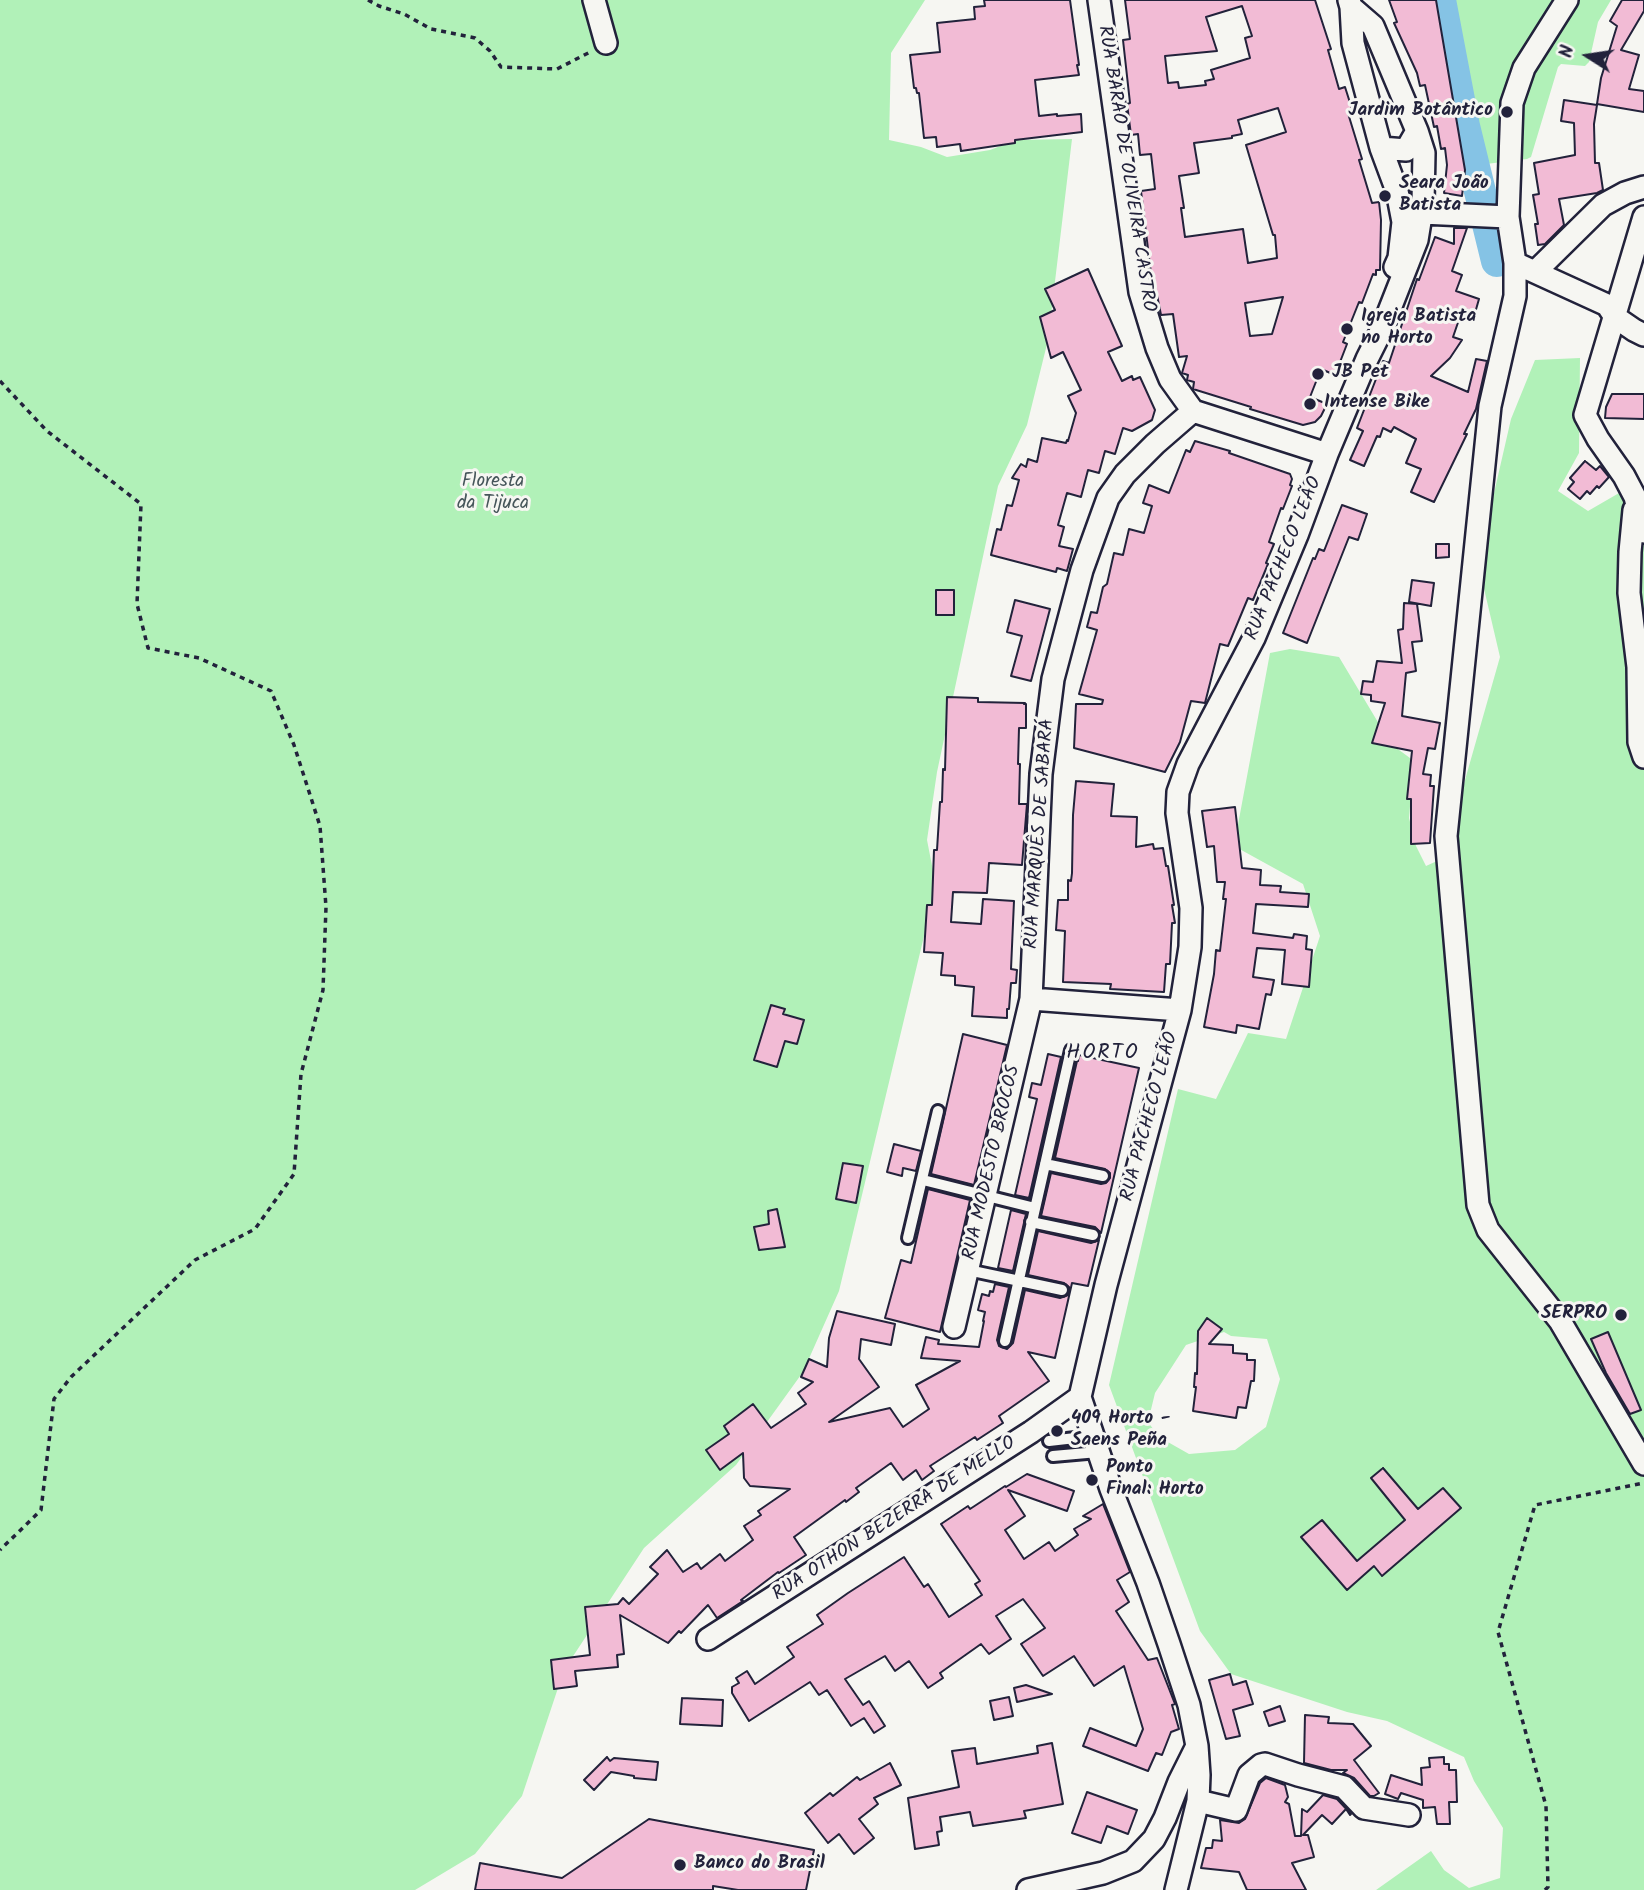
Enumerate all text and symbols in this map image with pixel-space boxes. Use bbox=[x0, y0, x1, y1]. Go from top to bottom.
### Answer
north arrow bbox=[1553, 21, 1623, 91]
street label: RUA BARAO DE OLIVEIRA CASTRO bbox=[1091, 24, 1159, 314]
text: N bbox=[1552, 43, 1583, 61]
place label: Jardim Botântico bbox=[1348, 101, 1493, 123]
marker: Jardim Botântico bbox=[1499, 104, 1515, 120]
place label: Seara João Batista bbox=[1399, 174, 1489, 218]
marker: Seara João Batista bbox=[1377, 188, 1393, 204]
place label: Igreja Batista no Horto bbox=[1361, 307, 1476, 351]
marker: Igreja Batista no Horto bbox=[1339, 321, 1355, 337]
place label: JB Pet bbox=[1332, 363, 1389, 385]
marker: JB Pet bbox=[1310, 366, 1326, 382]
place label: Intense Bike bbox=[1324, 393, 1430, 415]
marker: Intense Bike bbox=[1302, 396, 1318, 412]
park label: Floresta da Tijuca bbox=[457, 472, 529, 516]
street label: RUA PACHECO LEÃO bbox=[1242, 474, 1328, 644]
street label: RUA MARQUÊS DE SABARÁ bbox=[1022, 718, 1060, 950]
street label: RUA PACHECO LEÃO bbox=[1117, 1030, 1185, 1204]
district label: HORTO bbox=[1067, 1041, 1139, 1067]
street label: RUA MODESTO BROCOS bbox=[959, 1063, 1027, 1263]
place label: SERPRO bbox=[1541, 1304, 1607, 1326]
marker: SERPRO bbox=[1613, 1307, 1629, 1323]
place label: 409 Horto - Saens Peña bbox=[1071, 1409, 1171, 1453]
marker: 409 Horto - Saens Peña bbox=[1049, 1423, 1065, 1439]
street label: RUA OTHON BEZERRA DE MELLO bbox=[769, 1433, 1021, 1607]
place label: Ponto Final: Horto bbox=[1106, 1458, 1204, 1502]
marker: Ponto Final: Horto bbox=[1084, 1472, 1100, 1488]
place label: Banco do Brasil bbox=[694, 1854, 825, 1876]
marker: Banco do Brasil bbox=[672, 1857, 688, 1873]

